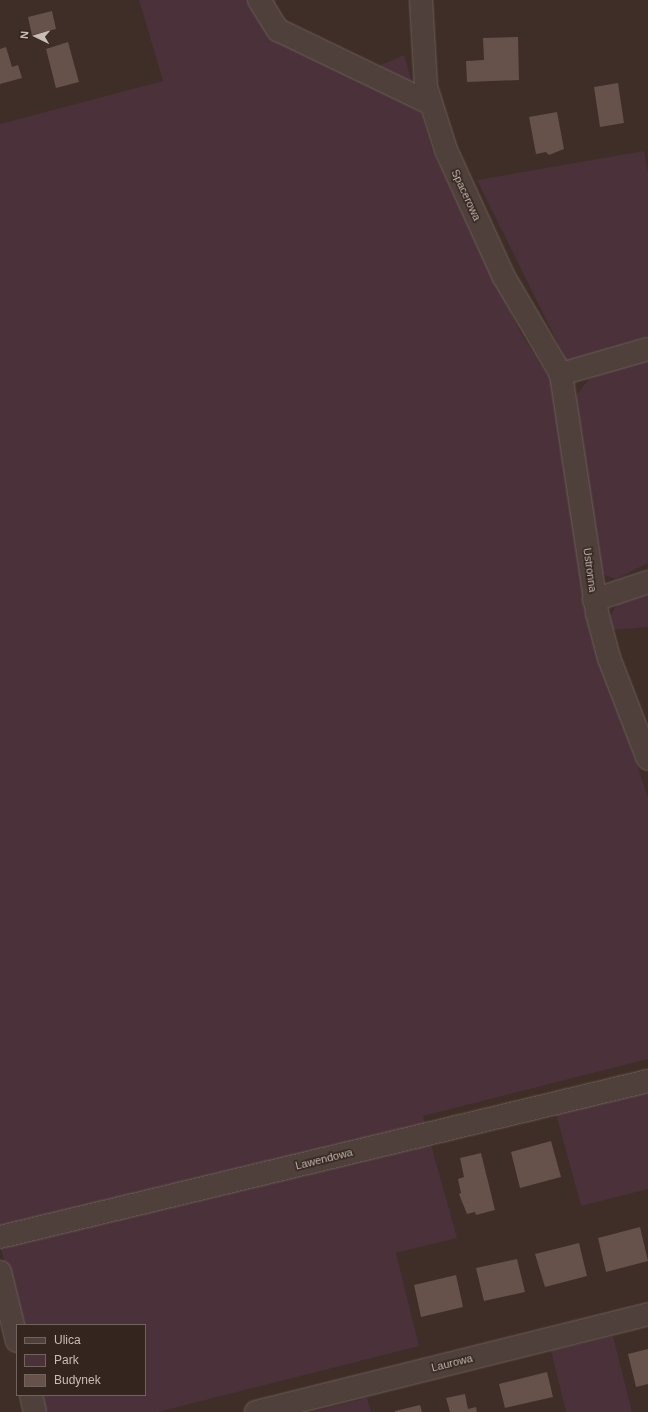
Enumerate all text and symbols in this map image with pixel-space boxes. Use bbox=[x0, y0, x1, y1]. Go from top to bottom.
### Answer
north arrow bbox=[16, 16, 56, 56]
text: N bbox=[18, 30, 30, 39]
street label: Spacerowa bbox=[448, 167, 484, 223]
street label: Ustronna bbox=[580, 547, 600, 593]
street label: Lawendowa bbox=[294, 1145, 354, 1173]
legend bbox=[16, 1324, 146, 1396]
text: Ulica bbox=[54, 1333, 81, 1347]
street label: Laurowa bbox=[430, 1351, 474, 1375]
text: Park bbox=[54, 1353, 79, 1367]
text: Budynek bbox=[54, 1373, 101, 1387]

